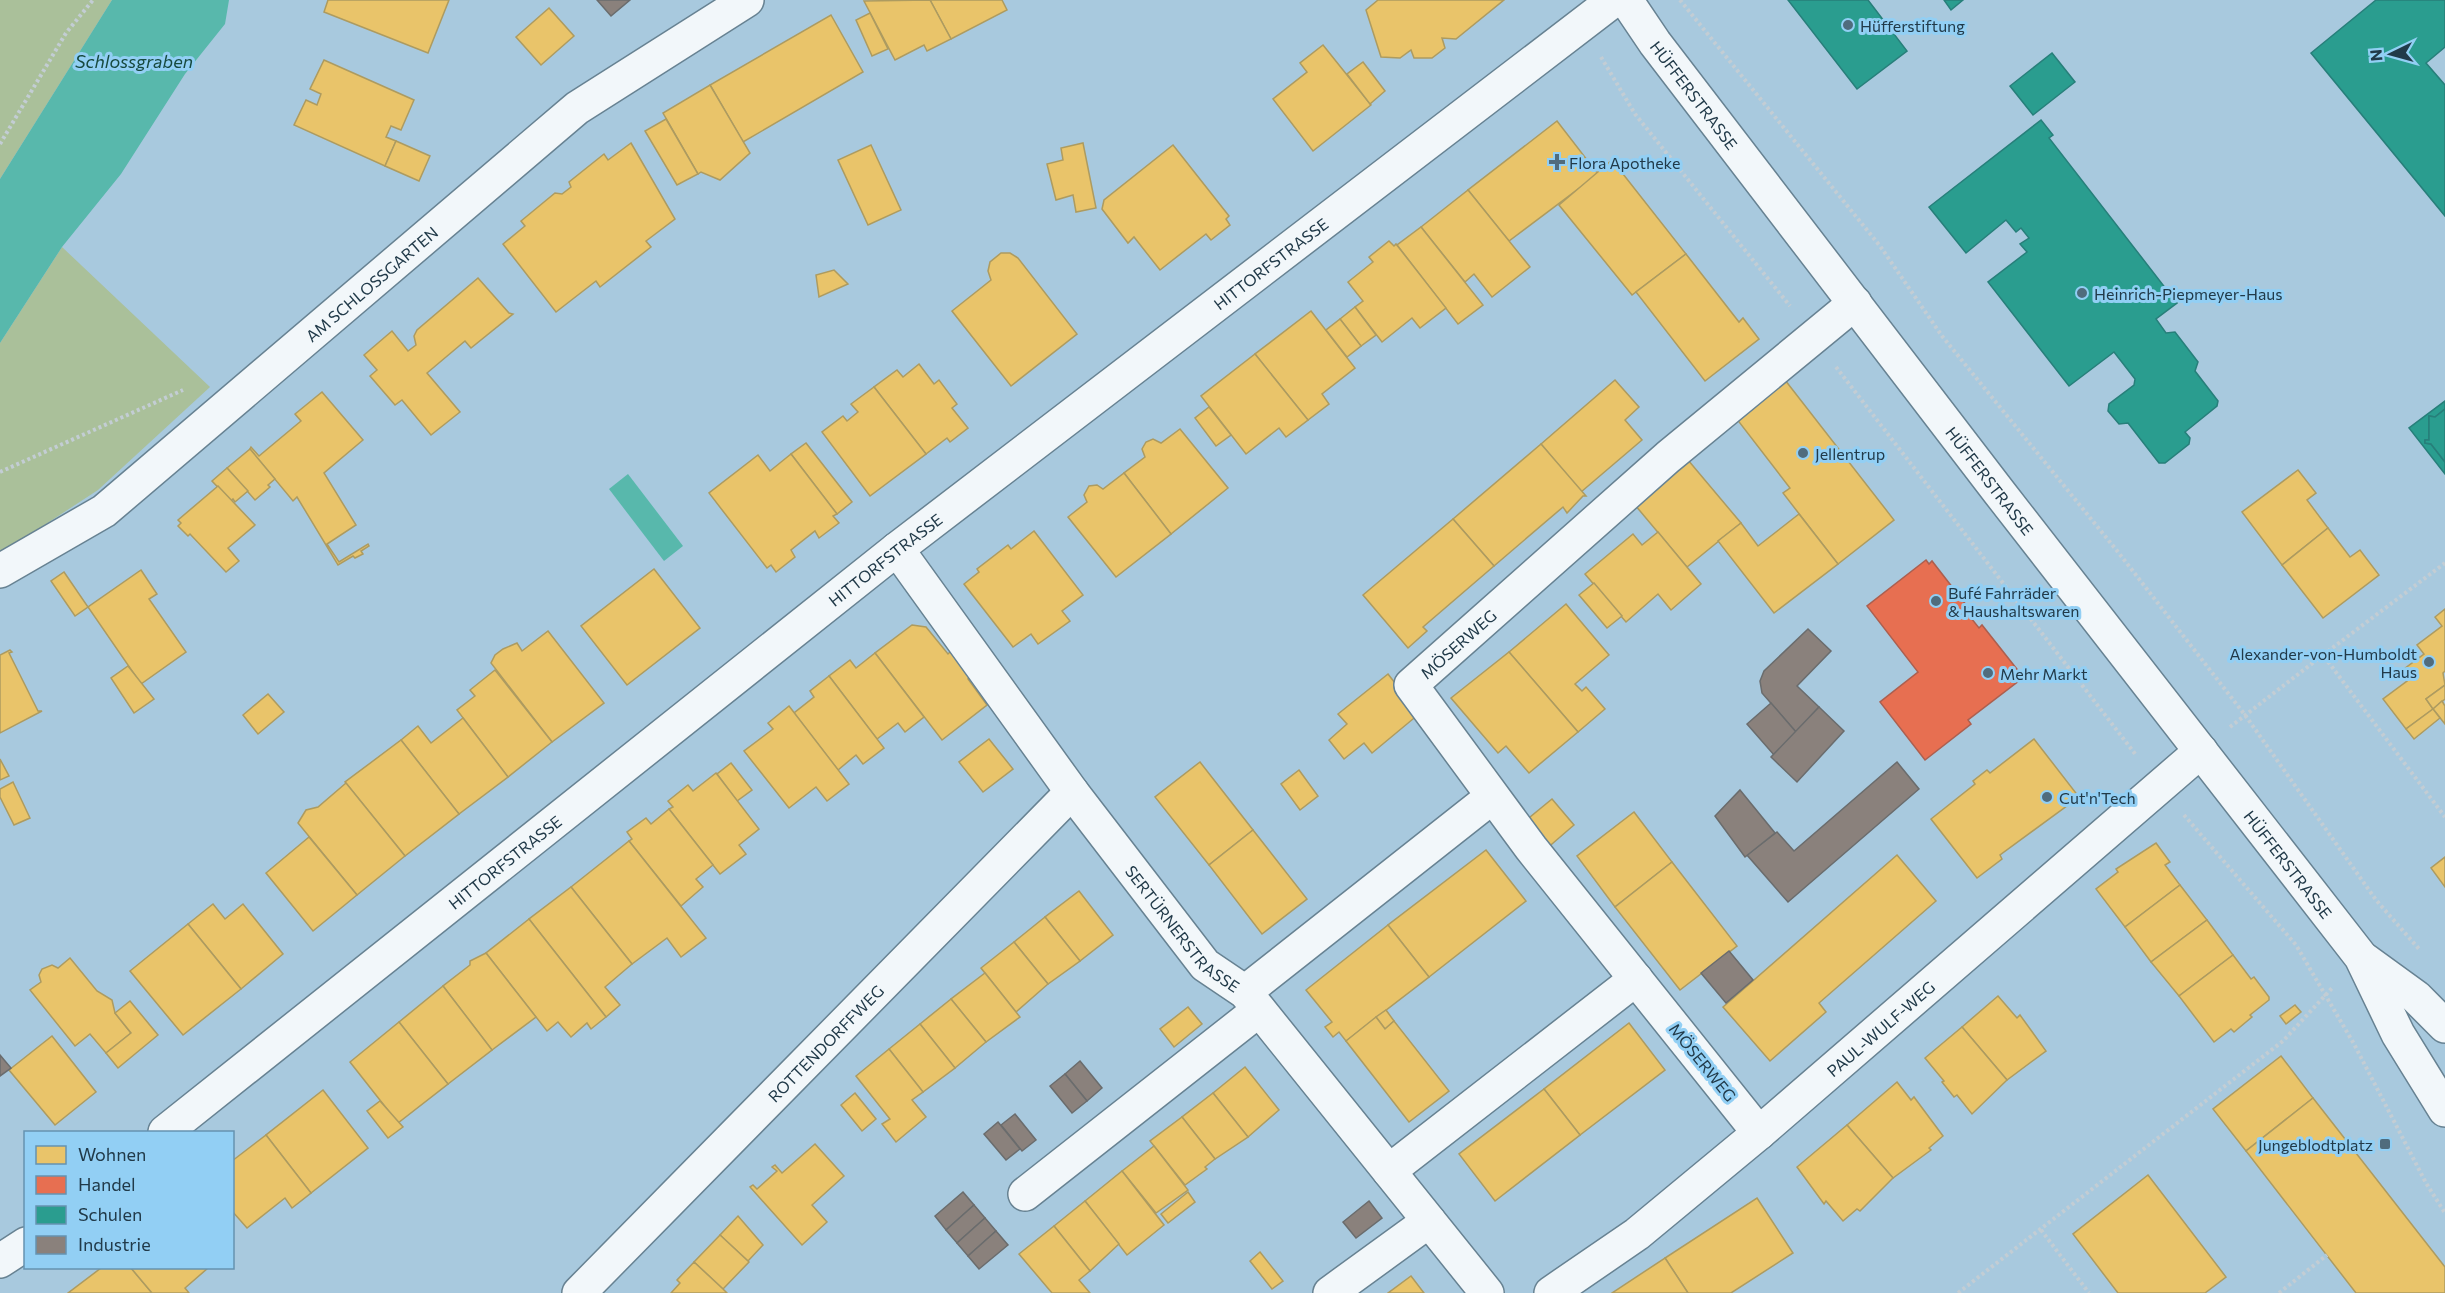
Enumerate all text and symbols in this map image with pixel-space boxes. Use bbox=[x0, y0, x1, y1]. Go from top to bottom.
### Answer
place label: Hüfferstiftung bbox=[1860, 16, 1965, 35]
marker: Hüfferstiftung bbox=[1841, 18, 1855, 32]
north arrow bbox=[2361, 24, 2421, 84]
street label: HÜFFERSTRASSE bbox=[1647, 37, 1742, 153]
text: N bbox=[2366, 49, 2386, 62]
water label: Schlossgraben bbox=[75, 50, 193, 72]
place label: Flora Apotheke bbox=[1569, 153, 1680, 172]
marker: Flora Apotheke bbox=[1550, 155, 1564, 169]
street label: HITTORFSTRASSE bbox=[1209, 213, 1331, 313]
street label: AM SCHLOSSGARTEN bbox=[301, 222, 441, 345]
place label: Heinrich-Piepmeyer-Haus bbox=[2094, 284, 2282, 303]
marker: Heinrich-Piepmeyer-Haus bbox=[2075, 286, 2089, 300]
street label: HÜFFERSTRASSE bbox=[1943, 422, 2038, 538]
place label: Jellentrup bbox=[1815, 444, 1885, 463]
marker: Jellentrup bbox=[1796, 446, 1810, 460]
street label: HITTORFSTRASSE bbox=[824, 509, 945, 610]
place label: Bufé Fahrräder & Haushaltswaren bbox=[1948, 583, 2079, 620]
marker: Bufé Fahrräder & Haushaltswaren bbox=[1929, 594, 1943, 608]
street label: MÖSERWEG bbox=[1416, 605, 1500, 682]
place label: Alexander-von-Humboldt Haus bbox=[2229, 644, 2417, 681]
marker: Alexander-von-Humboldt Haus bbox=[2422, 655, 2436, 669]
place label: Mehr Markt bbox=[2000, 664, 2088, 683]
marker: Mehr Markt bbox=[1981, 666, 1995, 680]
place label: Cut'n'Tech bbox=[2059, 788, 2136, 807]
marker: Cut'n'Tech bbox=[2040, 790, 2054, 804]
street label: HÜFFERSTRASSE bbox=[2241, 806, 2337, 922]
street label: HITTORFSTRASSE bbox=[444, 811, 565, 912]
street label: SERTÜRNERSTRASSE bbox=[1122, 861, 1244, 995]
street label: PAUL-WULF-WEG bbox=[1823, 976, 1938, 1080]
street label: ROTTENDORFFWEG bbox=[763, 980, 887, 1105]
street label: MÖSERWEG bbox=[1666, 1019, 1740, 1105]
legend bbox=[24, 1131, 234, 1269]
place label: Jungeblodtplatz bbox=[2258, 1135, 2373, 1154]
marker: Jungeblodtplatz bbox=[2378, 1137, 2392, 1151]
text: Wohnen bbox=[78, 1143, 146, 1165]
text: Handel bbox=[78, 1173, 136, 1195]
text: Schulen bbox=[78, 1203, 142, 1225]
text: Industrie bbox=[78, 1233, 151, 1255]

